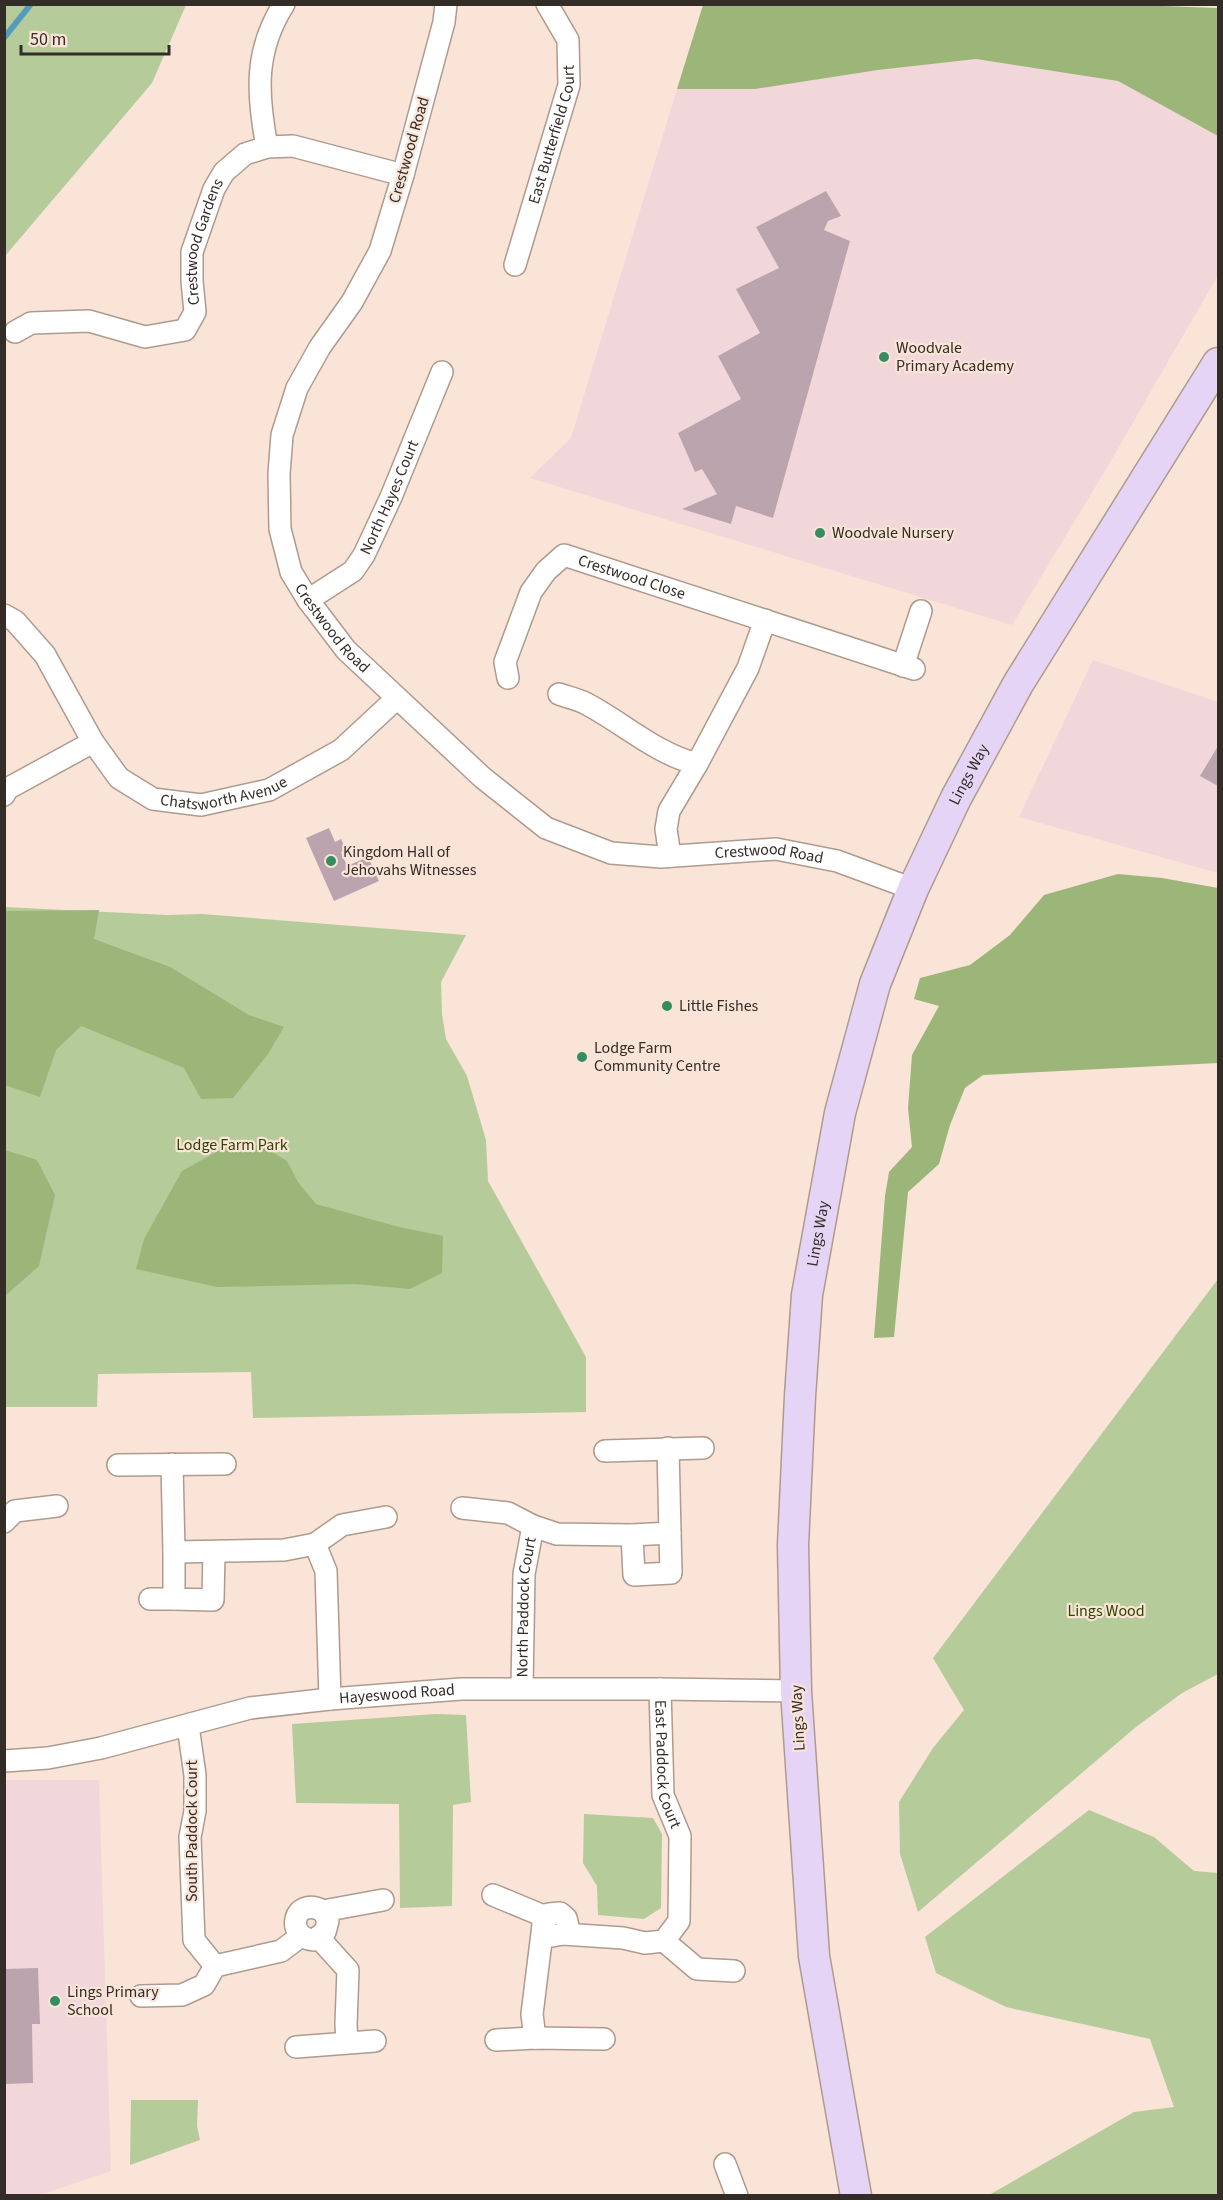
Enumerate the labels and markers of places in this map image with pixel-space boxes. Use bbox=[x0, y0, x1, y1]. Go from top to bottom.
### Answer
place label: Woodvale Primary Academy bbox=[896, 337, 1014, 377]
marker: Woodvale Primary Academy bbox=[877, 350, 891, 364]
place label: Woodvale Nursery bbox=[832, 522, 954, 544]
marker: Woodvale Nursery bbox=[813, 526, 827, 540]
place label: Kingdom Hall of Jehovahs Witnesses bbox=[343, 841, 477, 881]
marker: Kingdom Hall of Jehovahs Witnesses bbox=[324, 854, 338, 868]
place label: Little Fishes bbox=[679, 995, 759, 1017]
marker: Little Fishes bbox=[660, 999, 674, 1013]
place label: Lodge Farm Community Centre bbox=[594, 1037, 720, 1077]
marker: Lodge Farm Community Centre bbox=[575, 1050, 589, 1064]
place label: Lings Primary School bbox=[67, 1981, 159, 2021]
marker: Lings Primary School bbox=[48, 1994, 62, 2008]

